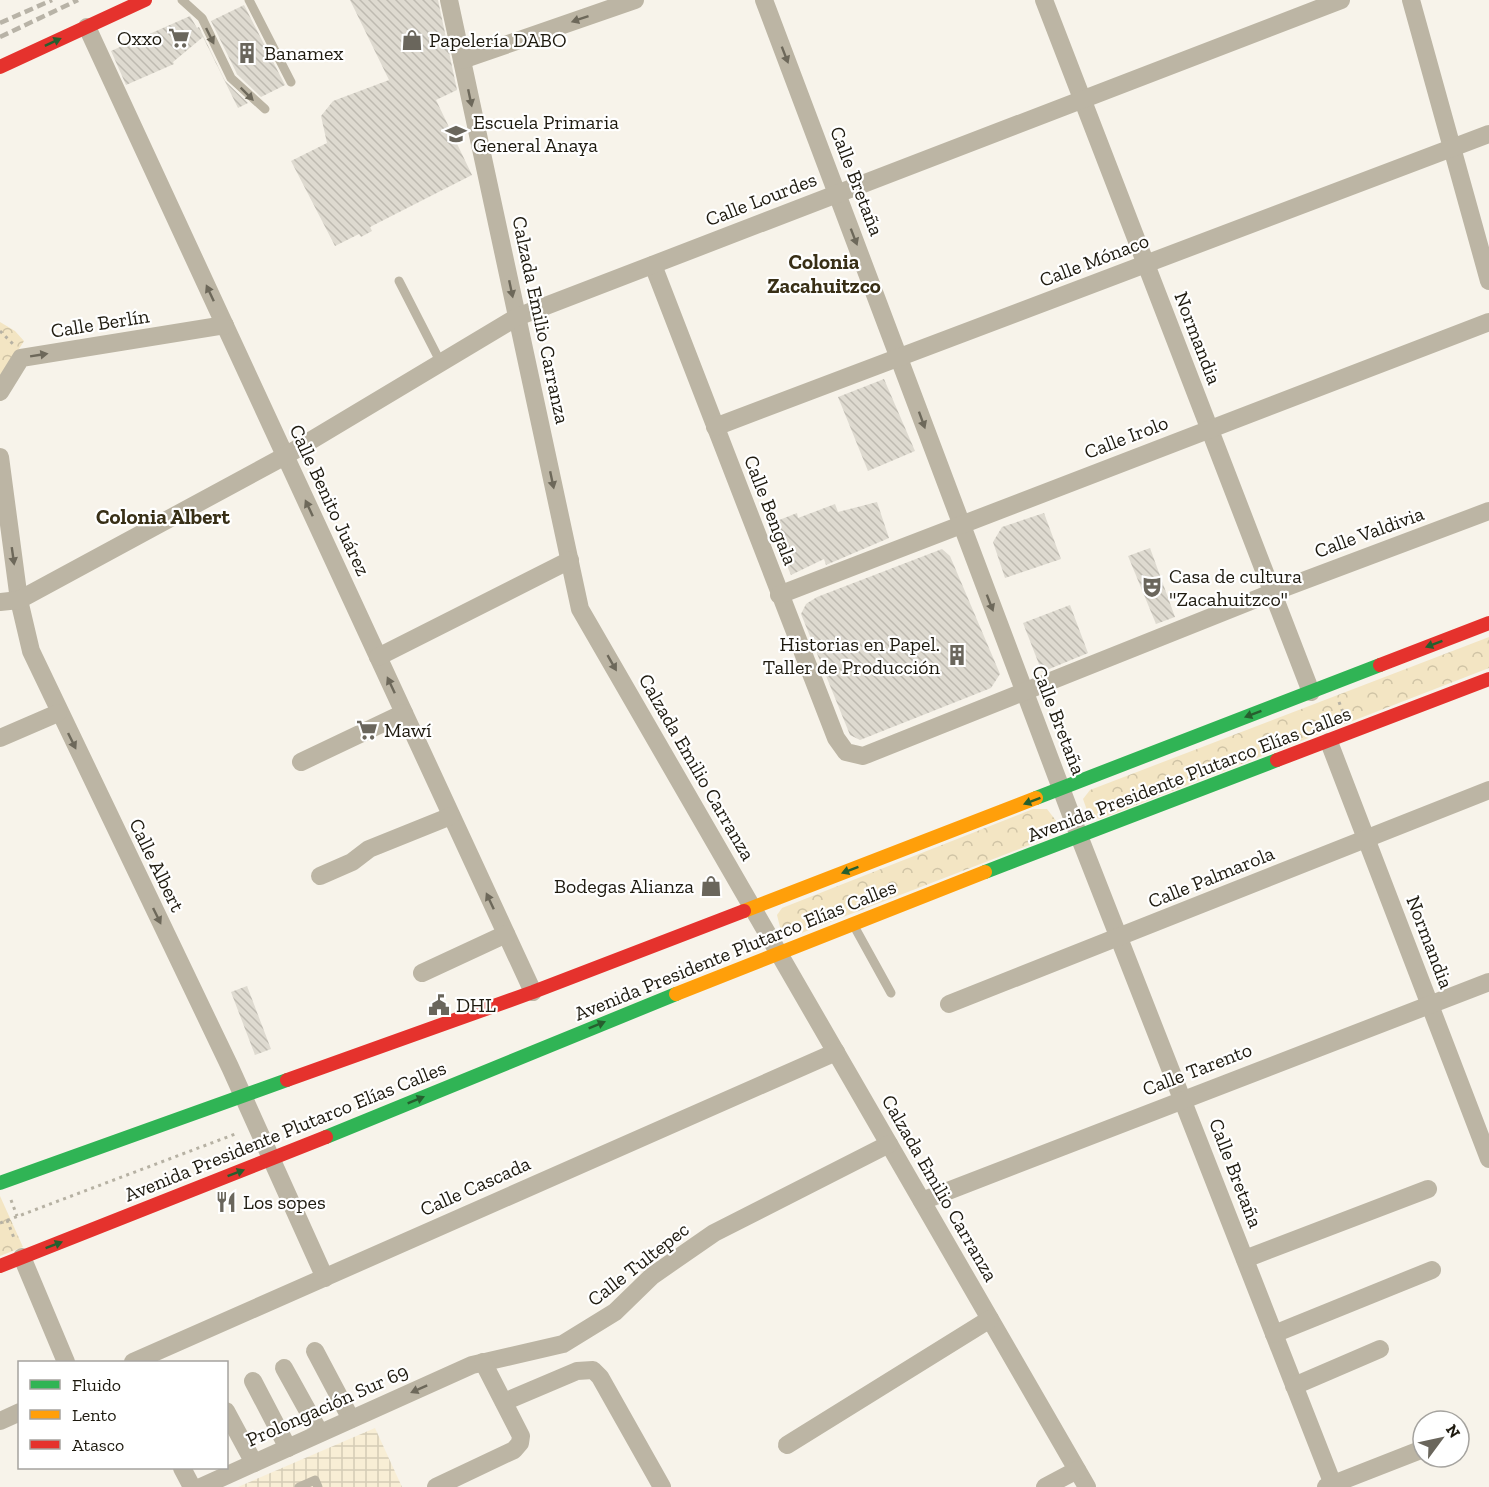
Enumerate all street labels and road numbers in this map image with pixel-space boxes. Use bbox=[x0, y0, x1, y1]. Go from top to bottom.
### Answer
street label: Calle Bretaña bbox=[825, 123, 889, 239]
street label: Calle Lourdes bbox=[702, 167, 820, 231]
street label: Calzada Emilio Carranza bbox=[507, 214, 575, 426]
street label: Calle Mónaco bbox=[1036, 228, 1152, 292]
street label: Normandia bbox=[1169, 288, 1227, 388]
street label: Calle Berlín bbox=[49, 303, 151, 343]
street label: Calle Irolo bbox=[1081, 410, 1171, 464]
street label: Calle Benito Juárez bbox=[284, 421, 376, 579]
street label: Calle Bengala bbox=[739, 452, 803, 569]
street label: Calle Valdivia bbox=[1311, 501, 1427, 563]
street label: Calle Bretaña bbox=[1027, 662, 1091, 778]
street label: Calzada Emilio Carranza bbox=[634, 669, 761, 865]
street label: Avenida Presidente Plutarco Elías Calles bbox=[1024, 701, 1354, 847]
street label: Calle Albert bbox=[124, 814, 190, 916]
street label: Calle Palmarola bbox=[1144, 841, 1278, 913]
street label: Avenida Presidente Plutarco Elías Calles bbox=[571, 874, 899, 1026]
street label: Normandia bbox=[1401, 892, 1459, 992]
street label: Calle Tarento bbox=[1139, 1037, 1255, 1101]
street label: Avenida Presidente Plutarco Elías Calles bbox=[121, 1055, 449, 1207]
street label: Calzada Emilio Carranza bbox=[877, 1090, 1004, 1286]
street label: Calle Bretaña bbox=[1204, 1115, 1268, 1231]
street label: Calle Cascada bbox=[416, 1151, 534, 1221]
street label: Calle Tultepec bbox=[582, 1217, 694, 1311]
street label: Prolongación Sur 69 bbox=[242, 1359, 412, 1451]

